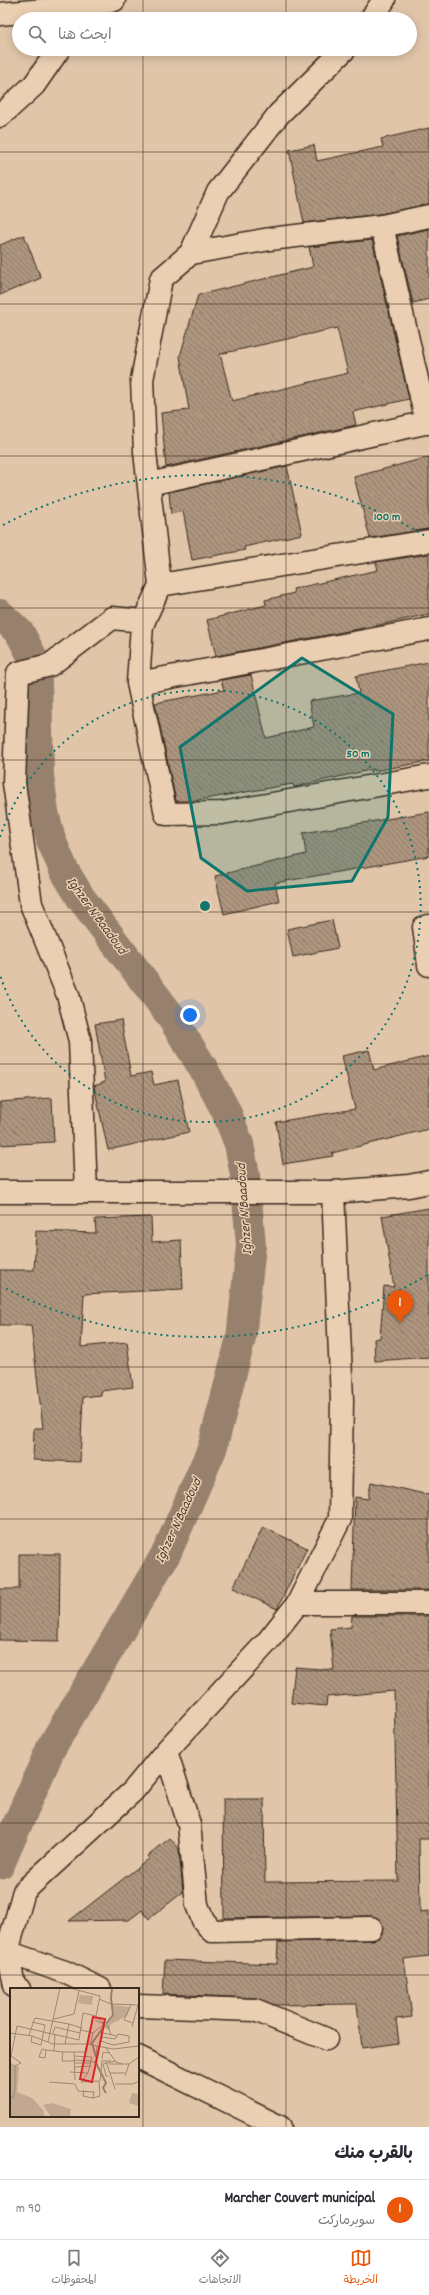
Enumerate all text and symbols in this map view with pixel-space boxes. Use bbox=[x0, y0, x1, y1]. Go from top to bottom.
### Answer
search box bbox=[12, 12, 417, 56]
icon: search bbox=[26, 23, 48, 45]
text: ابحث هنا bbox=[58, 25, 112, 47]
text: 100 m bbox=[374, 509, 400, 526]
text: 50 m bbox=[346, 746, 370, 763]
water label: Ighzer N'Baadoud bbox=[61, 873, 132, 961]
centre of rings bbox=[198, 899, 212, 913]
your location bbox=[180, 1005, 200, 1025]
water label: Ighzer N'Baadoud bbox=[232, 1160, 258, 1255]
pin: 1 bbox=[387, 1290, 413, 1323]
water label: Ighzer N'Baadoud bbox=[151, 1473, 208, 1567]
inset map bbox=[10, 1988, 139, 2117]
text: بالقرب منك bbox=[335, 2143, 413, 2167]
text: Marcher Couvert municipal bbox=[224, 2188, 375, 2210]
text: 90 m bbox=[16, 2200, 41, 2219]
text: 1 bbox=[399, 2200, 401, 2219]
text: سوبرماركت bbox=[318, 2212, 375, 2231]
tab: المحفوظات bbox=[51, 2247, 96, 2289]
tab: الاتجاهات bbox=[199, 2247, 241, 2289]
tab: الخريطة bbox=[344, 2247, 378, 2289]

